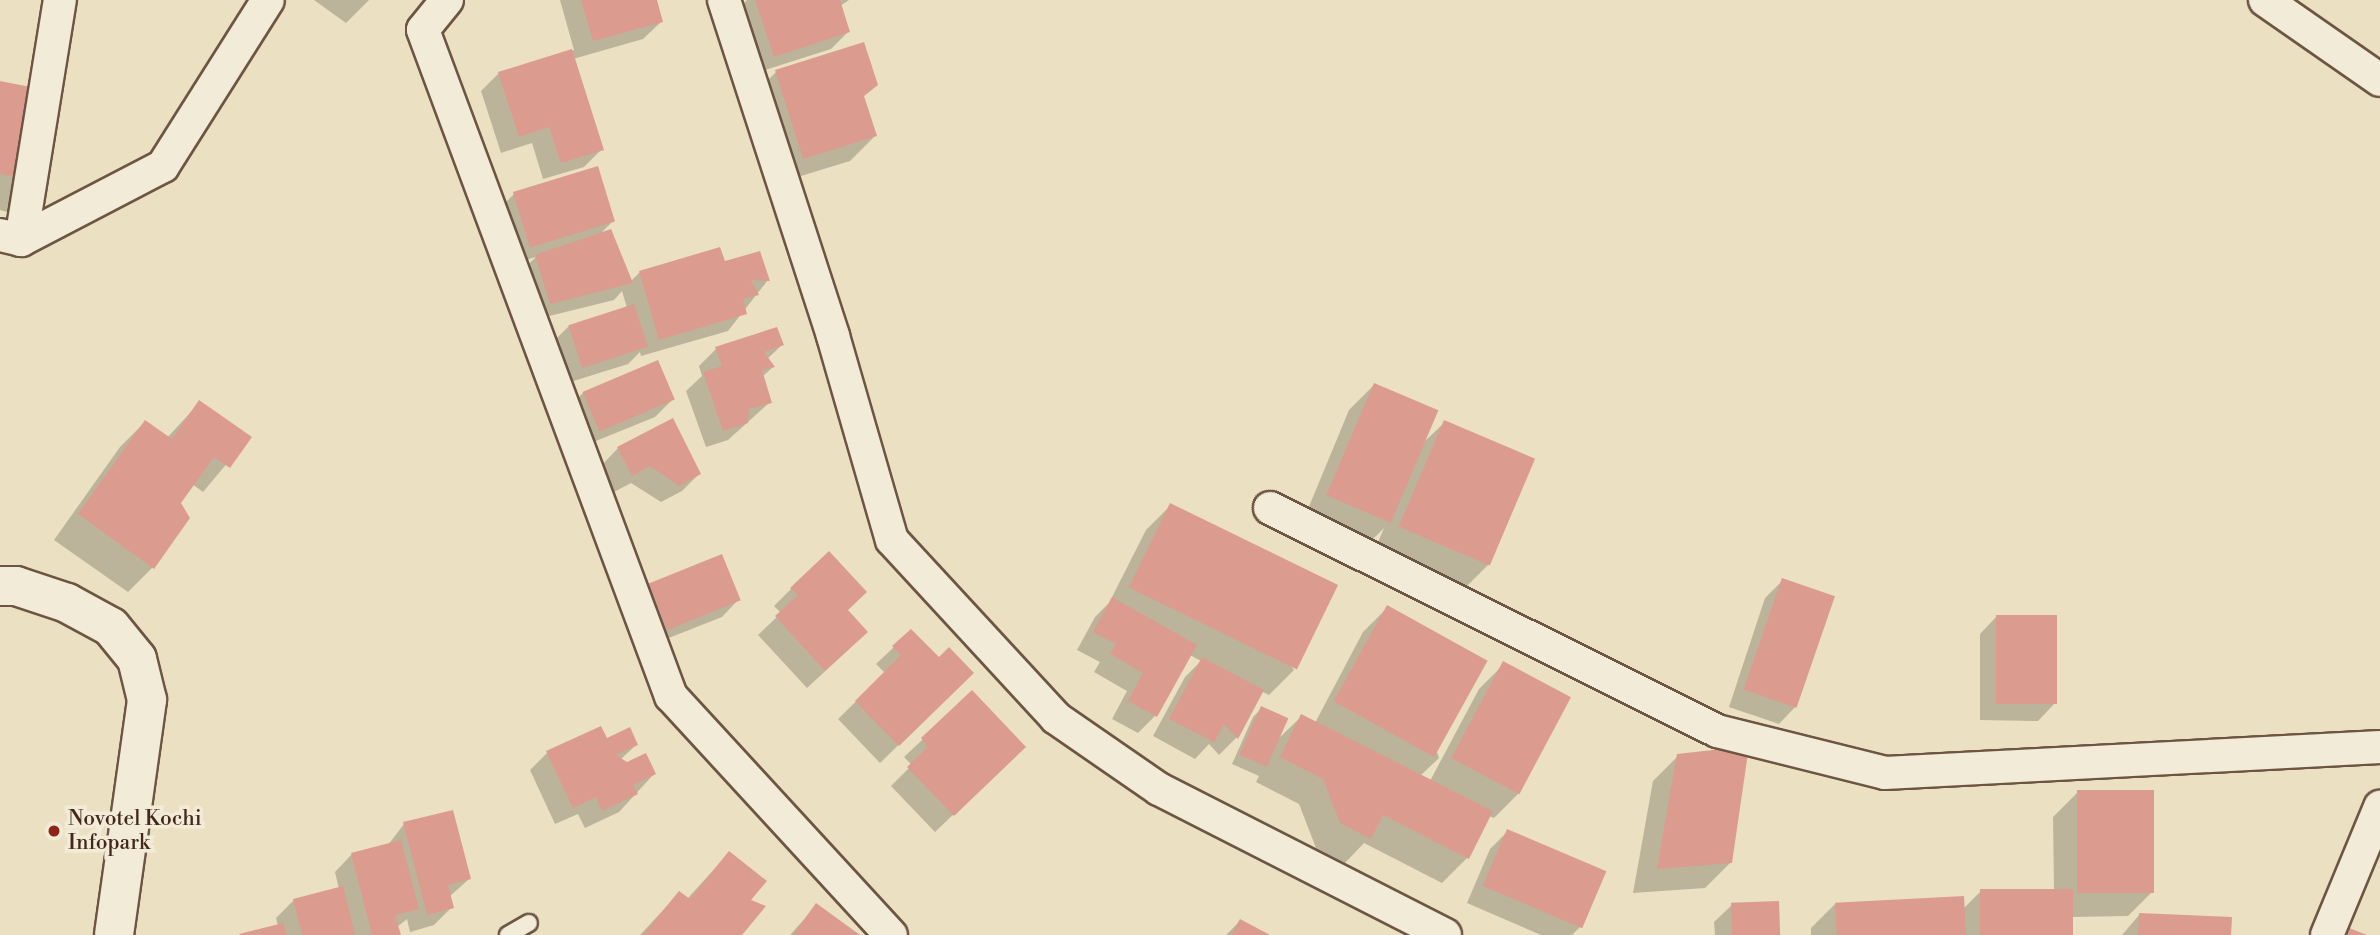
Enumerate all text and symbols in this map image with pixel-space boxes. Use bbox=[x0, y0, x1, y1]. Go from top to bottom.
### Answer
place label: Novotel Kochi Infopark bbox=[68, 806, 202, 856]
marker: Novotel Kochi Infopark bbox=[46, 823, 62, 839]

